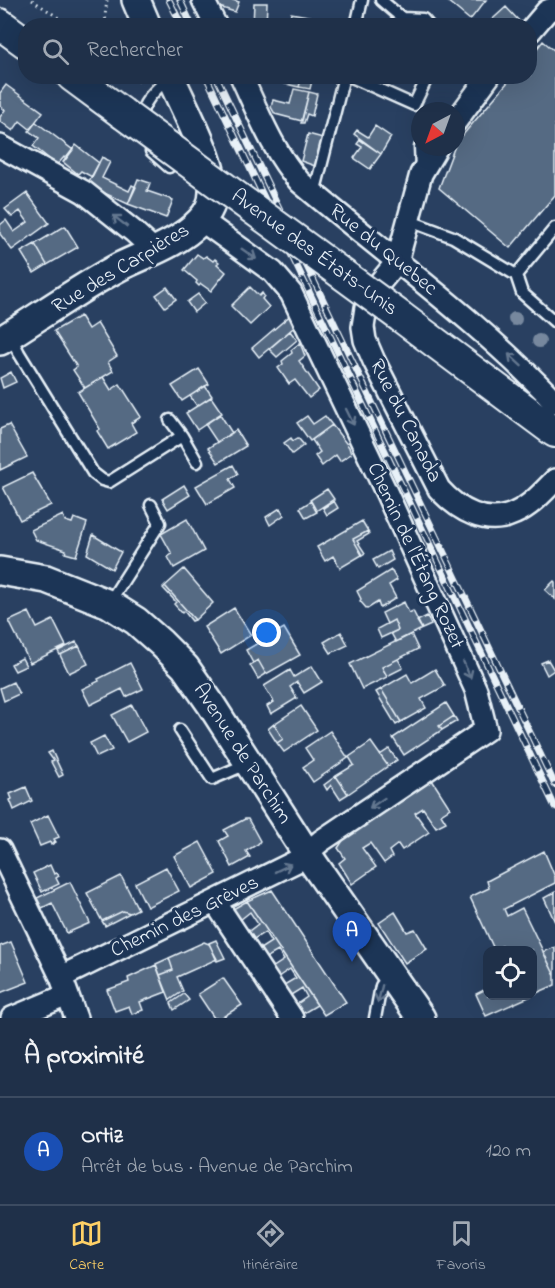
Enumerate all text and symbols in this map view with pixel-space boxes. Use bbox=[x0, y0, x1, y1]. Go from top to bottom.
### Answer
search box bbox=[18, 18, 537, 84]
icon: search bbox=[39, 35, 72, 68]
text: Rechercher bbox=[87, 35, 183, 67]
north arrow bbox=[411, 102, 465, 156]
street label: Avenue des États-Unis bbox=[224, 182, 404, 324]
street label: Rue du Quebec bbox=[322, 197, 444, 304]
one-way arrow bbox=[113, 214, 129, 227]
street label: Rue des Carpières bbox=[46, 216, 196, 322]
one-way arrow bbox=[240, 248, 257, 260]
one-way arrow bbox=[507, 353, 522, 367]
street label: Rue du Canada bbox=[361, 354, 449, 488]
one-way arrow bbox=[345, 407, 356, 425]
street label: Chemin de l'Étang Rozet bbox=[357, 458, 471, 655]
your location bbox=[252, 618, 281, 647]
one-way arrow bbox=[462, 661, 473, 679]
street label: Avenue de Parchim bbox=[185, 678, 299, 830]
one-way arrow bbox=[369, 797, 386, 809]
one-way arrow bbox=[274, 862, 292, 873]
street label: Chemin des Grèves bbox=[106, 868, 264, 966]
pin: A bbox=[332, 912, 372, 962]
map controls bbox=[483, 946, 537, 1000]
button: locate bbox=[483, 946, 537, 1000]
one-way arrow bbox=[373, 984, 385, 1003]
text: À proximité bbox=[24, 1038, 144, 1076]
text: Ortiz bbox=[81, 1121, 123, 1153]
text: A bbox=[37, 1137, 50, 1166]
text: 120 m bbox=[486, 1137, 531, 1166]
text: Arrêt de bus · Avenue de Parchim bbox=[81, 1153, 353, 1182]
tab: Carte bbox=[69, 1217, 104, 1277]
tab: Itinéraire bbox=[242, 1217, 298, 1277]
tab: Favoris bbox=[436, 1217, 486, 1277]

